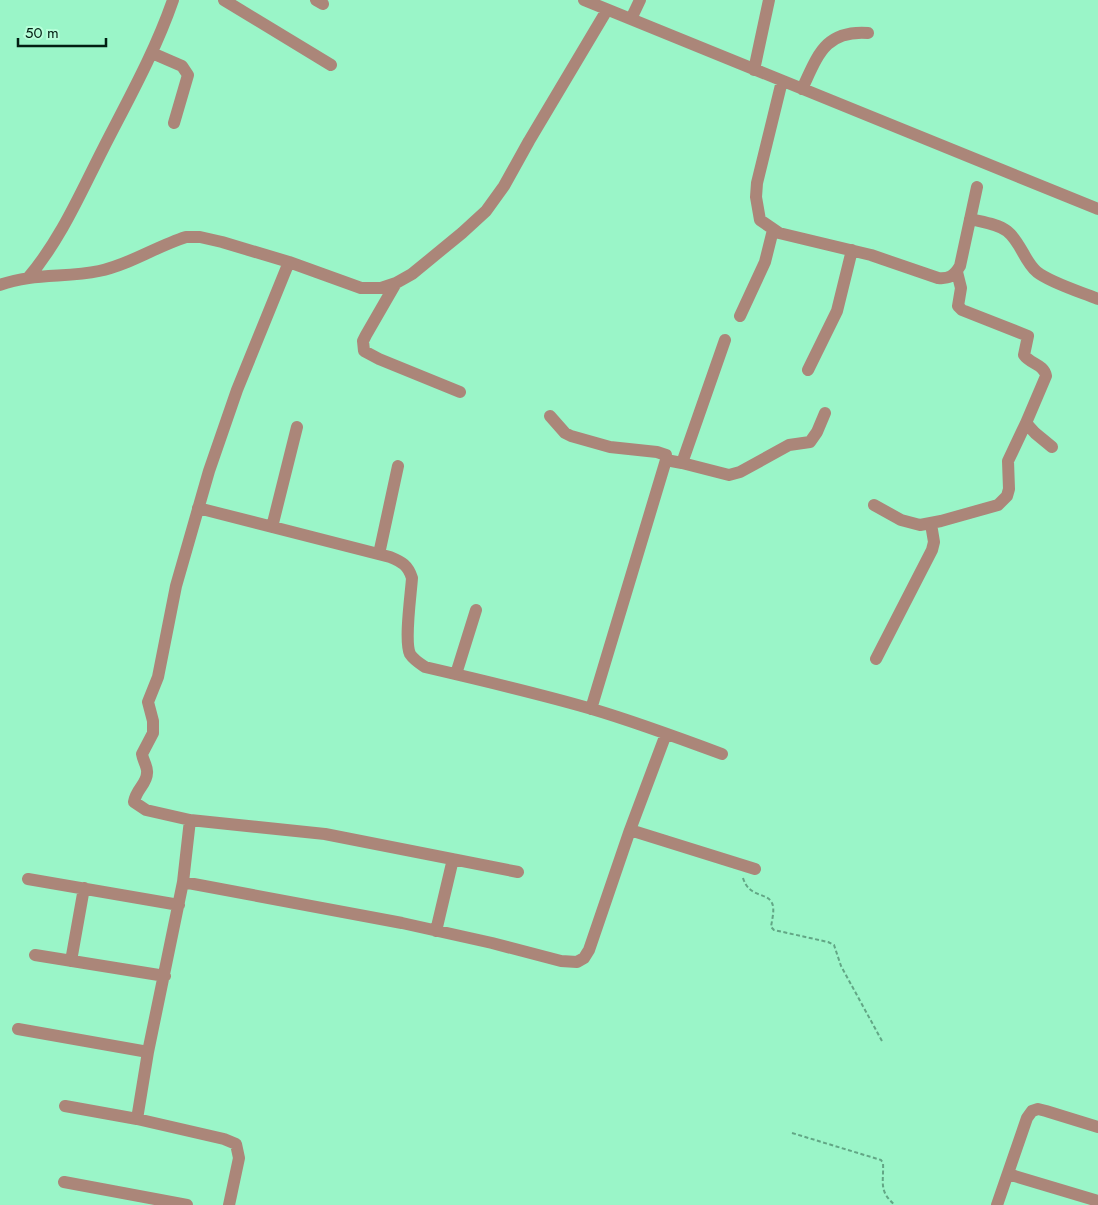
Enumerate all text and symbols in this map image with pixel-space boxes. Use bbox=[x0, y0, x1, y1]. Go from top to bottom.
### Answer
scale bar bbox=[18, 15, 105, 47]
text: 50 m bbox=[25, 22, 59, 44]

